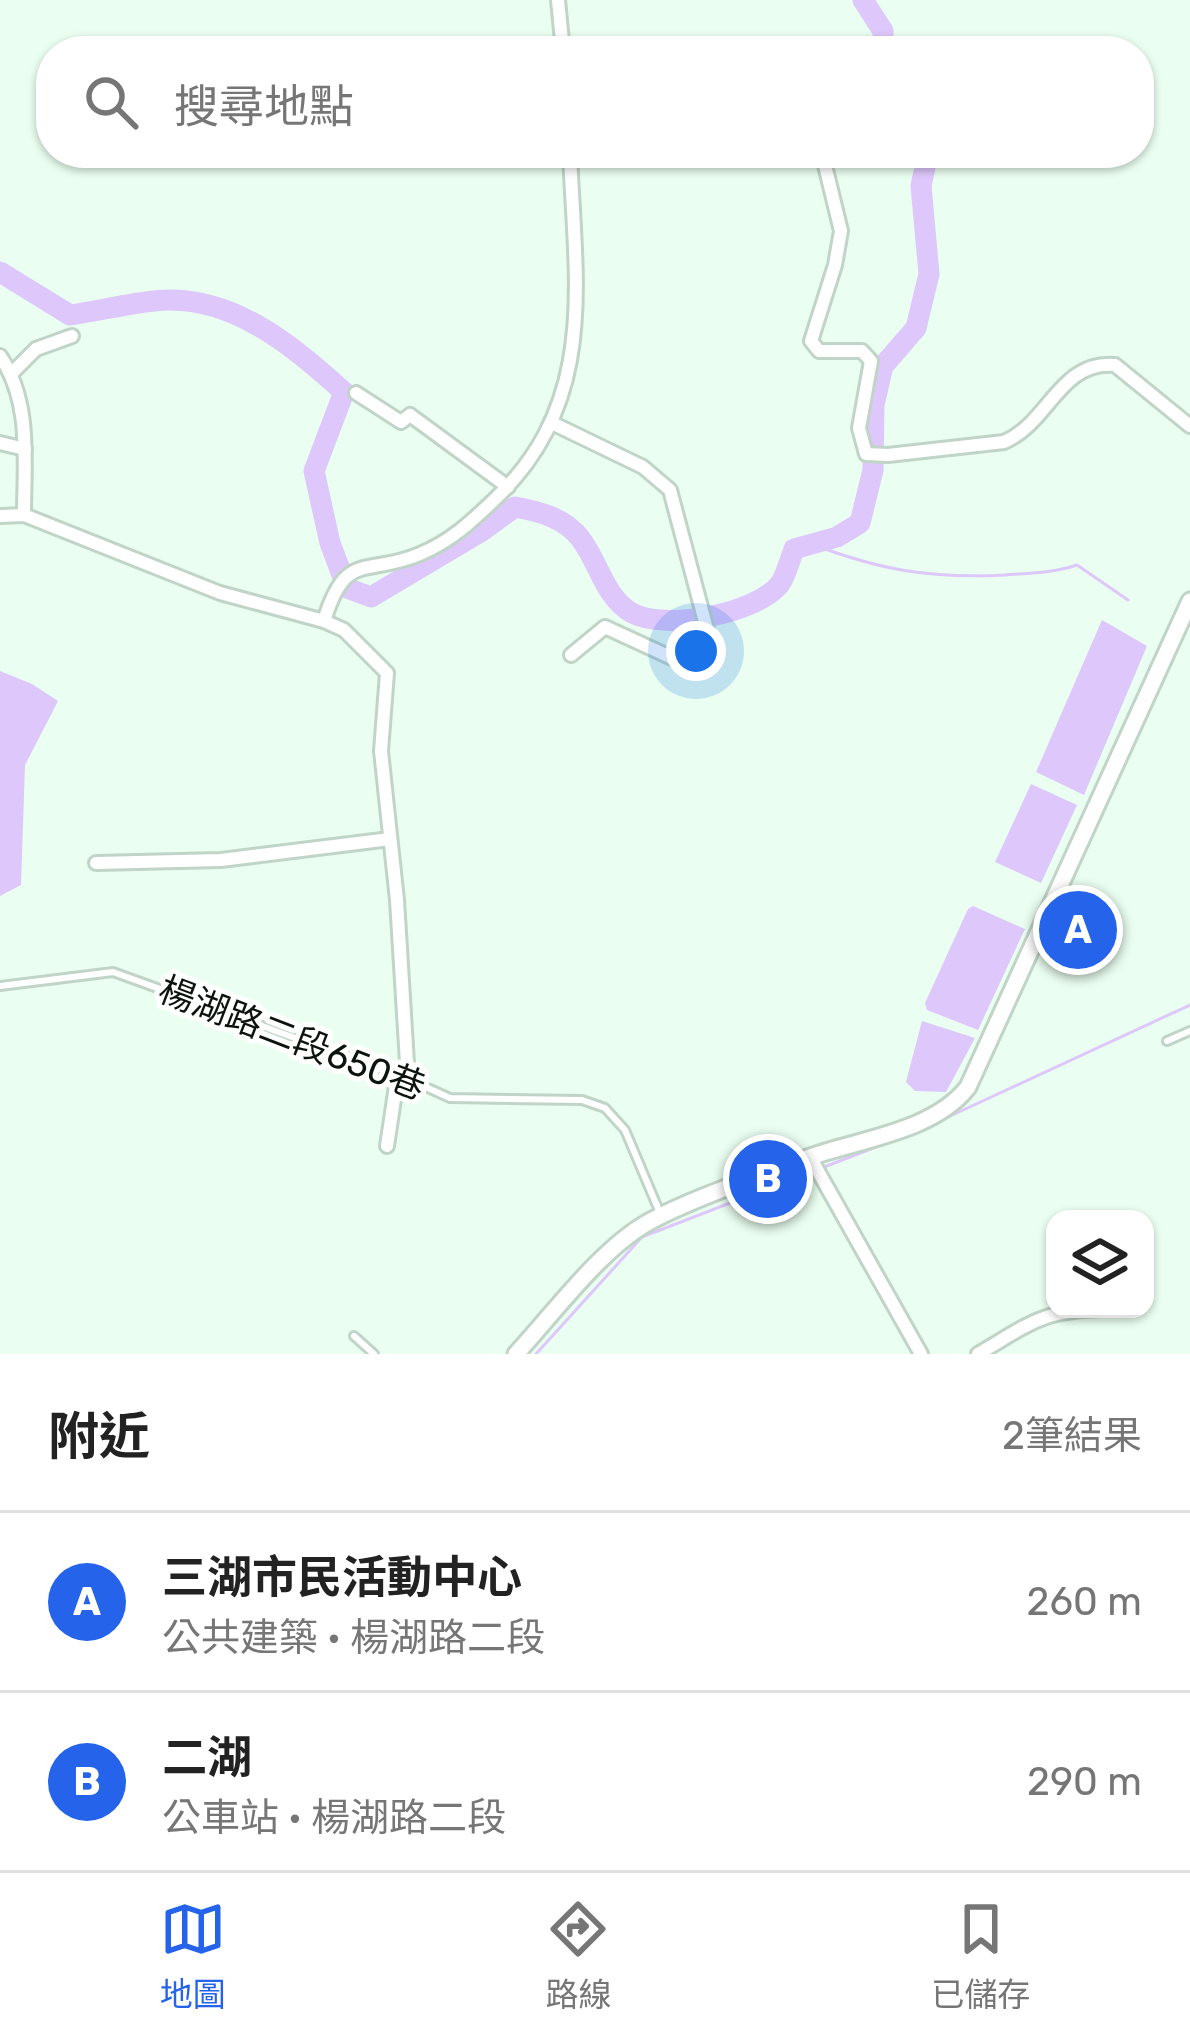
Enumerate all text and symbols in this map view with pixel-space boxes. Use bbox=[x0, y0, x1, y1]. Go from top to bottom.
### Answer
search box bbox=[36, 36, 1154, 168]
icon: search bbox=[78, 69, 144, 135]
text: 搜尋地點 bbox=[174, 80, 354, 133]
your location bbox=[666, 621, 726, 681]
pin: A bbox=[1039, 885, 1117, 975]
street label: 楊湖路二段650巷 bbox=[153, 967, 431, 1109]
pin: B bbox=[729, 1134, 807, 1224]
map controls bbox=[1046, 1210, 1154, 1318]
button: layers bbox=[1046, 1210, 1154, 1318]
text: 附近 bbox=[48, 1406, 150, 1467]
text: 2筆結果 bbox=[1002, 1413, 1142, 1459]
text: 三湖市民活動中心 bbox=[162, 1551, 522, 1604]
text: A bbox=[73, 1579, 101, 1625]
text: 260 m bbox=[1027, 1579, 1142, 1625]
text: 公共建築 · 楊湖路二段 bbox=[162, 1615, 545, 1661]
text: 二湖 bbox=[162, 1731, 252, 1784]
text: B bbox=[73, 1759, 101, 1805]
text: 290 m bbox=[1027, 1759, 1142, 1805]
text: 公車站 · 楊湖路二段 bbox=[162, 1795, 506, 1841]
tab: 地圖 bbox=[160, 1896, 226, 2016]
tab: 路線 bbox=[545, 1896, 611, 2016]
tab: 已儲存 bbox=[931, 1896, 1030, 2016]

